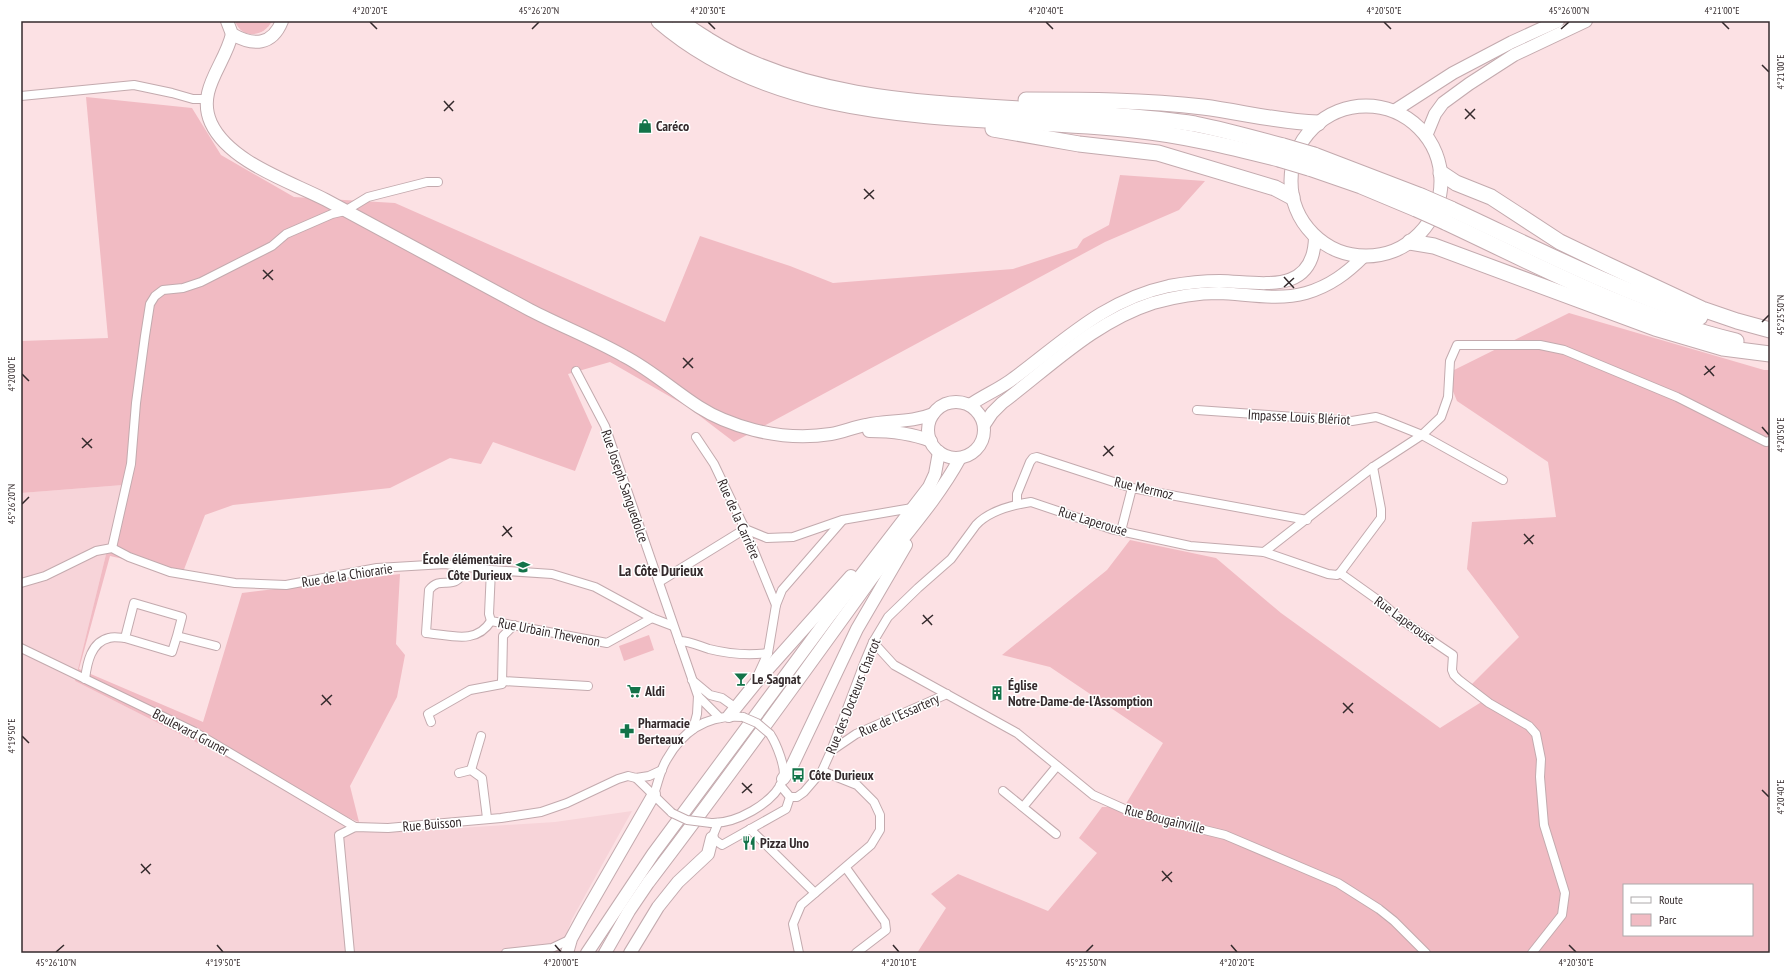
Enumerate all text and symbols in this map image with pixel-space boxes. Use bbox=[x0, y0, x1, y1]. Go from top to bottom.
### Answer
text: 4°20'20"E bbox=[353, 4, 387, 17]
text: 45°26'20"N bbox=[519, 4, 559, 17]
text: 4°20'30"E bbox=[691, 4, 725, 17]
text: 4°20'40"E bbox=[1029, 4, 1063, 17]
text: 4°20'50"E bbox=[1367, 4, 1401, 17]
text: 45°26'00"N bbox=[1549, 4, 1589, 17]
text: 4°21'00"E bbox=[1705, 4, 1739, 17]
text: 4°21'00"E bbox=[1774, 55, 1787, 89]
place label: Caréco bbox=[656, 117, 689, 135]
shop icon: Caréco bbox=[637, 118, 653, 134]
text: 45°25'50"N bbox=[1774, 295, 1787, 335]
text: 4°20'00"E bbox=[5, 357, 18, 391]
street label: Impasse Louis Blériot bbox=[1247, 405, 1351, 429]
text: 4°20'50"E bbox=[1774, 418, 1787, 452]
street label: Rue Joseph Sanguedolce bbox=[597, 427, 653, 545]
street label: Rue Mermoz bbox=[1113, 472, 1175, 504]
street label: Rue de la Carrière bbox=[713, 476, 765, 562]
text: 45°26'20"N bbox=[5, 484, 18, 524]
street label: Rue Laperouse bbox=[1056, 502, 1130, 540]
place label: École élémentaire Côte Durieux bbox=[423, 550, 513, 584]
street label: Rue de la Chiorarie bbox=[300, 559, 394, 591]
school or university icon: École élémentaire Côte Durieux bbox=[515, 559, 531, 575]
district label: La Côte Durieux bbox=[619, 561, 704, 580]
street label: Rue Laperouse bbox=[1371, 592, 1439, 648]
street label: Rue Urbain Thevenon bbox=[496, 613, 602, 651]
street label: Rue des Docteurs Charcot bbox=[822, 635, 884, 757]
place label: Le Sagnat bbox=[752, 670, 801, 688]
bar icon: Le Sagnat bbox=[733, 671, 749, 687]
place label: Église Notre-Dame-de-l'Assomption bbox=[1008, 676, 1153, 710]
place label: Aldi bbox=[644, 682, 665, 700]
supermarket icon: Aldi bbox=[626, 683, 642, 699]
building icon: Église Notre-Dame-de-l'Assomption bbox=[989, 685, 1005, 701]
street label: Rue de l'Essartery bbox=[856, 689, 943, 741]
street label: Boulevard Gruner bbox=[150, 704, 232, 760]
place label: Pharmacie Berteaux bbox=[638, 714, 690, 748]
text: 4°19'50"E bbox=[5, 719, 18, 753]
pharmacy icon: Pharmacie Berteaux bbox=[619, 723, 635, 739]
place label: Côte Durieux bbox=[809, 766, 874, 784]
bus stop icon: Côte Durieux bbox=[790, 767, 806, 783]
text: 4°20'40"E bbox=[1774, 780, 1787, 814]
street label: Rue Bougainville bbox=[1123, 800, 1207, 838]
street label: Rue Buisson bbox=[402, 812, 462, 836]
place label: Pizza Uno bbox=[760, 834, 809, 852]
restaurant icon: Pizza Uno bbox=[741, 835, 757, 851]
legend bbox=[1623, 884, 1753, 936]
text: Route bbox=[1659, 892, 1683, 907]
text: Parc bbox=[1659, 912, 1677, 927]
text: 45°26'10"N bbox=[36, 956, 76, 969]
text: 4°19'50"E bbox=[206, 956, 240, 969]
text: 4°20'00"E bbox=[544, 956, 578, 969]
text: 4°20'10"E bbox=[882, 956, 916, 969]
text: 45°25'50"N bbox=[1066, 956, 1106, 969]
text: 4°20'20"E bbox=[1220, 956, 1254, 969]
text: 4°20'30"E bbox=[1559, 956, 1593, 969]

